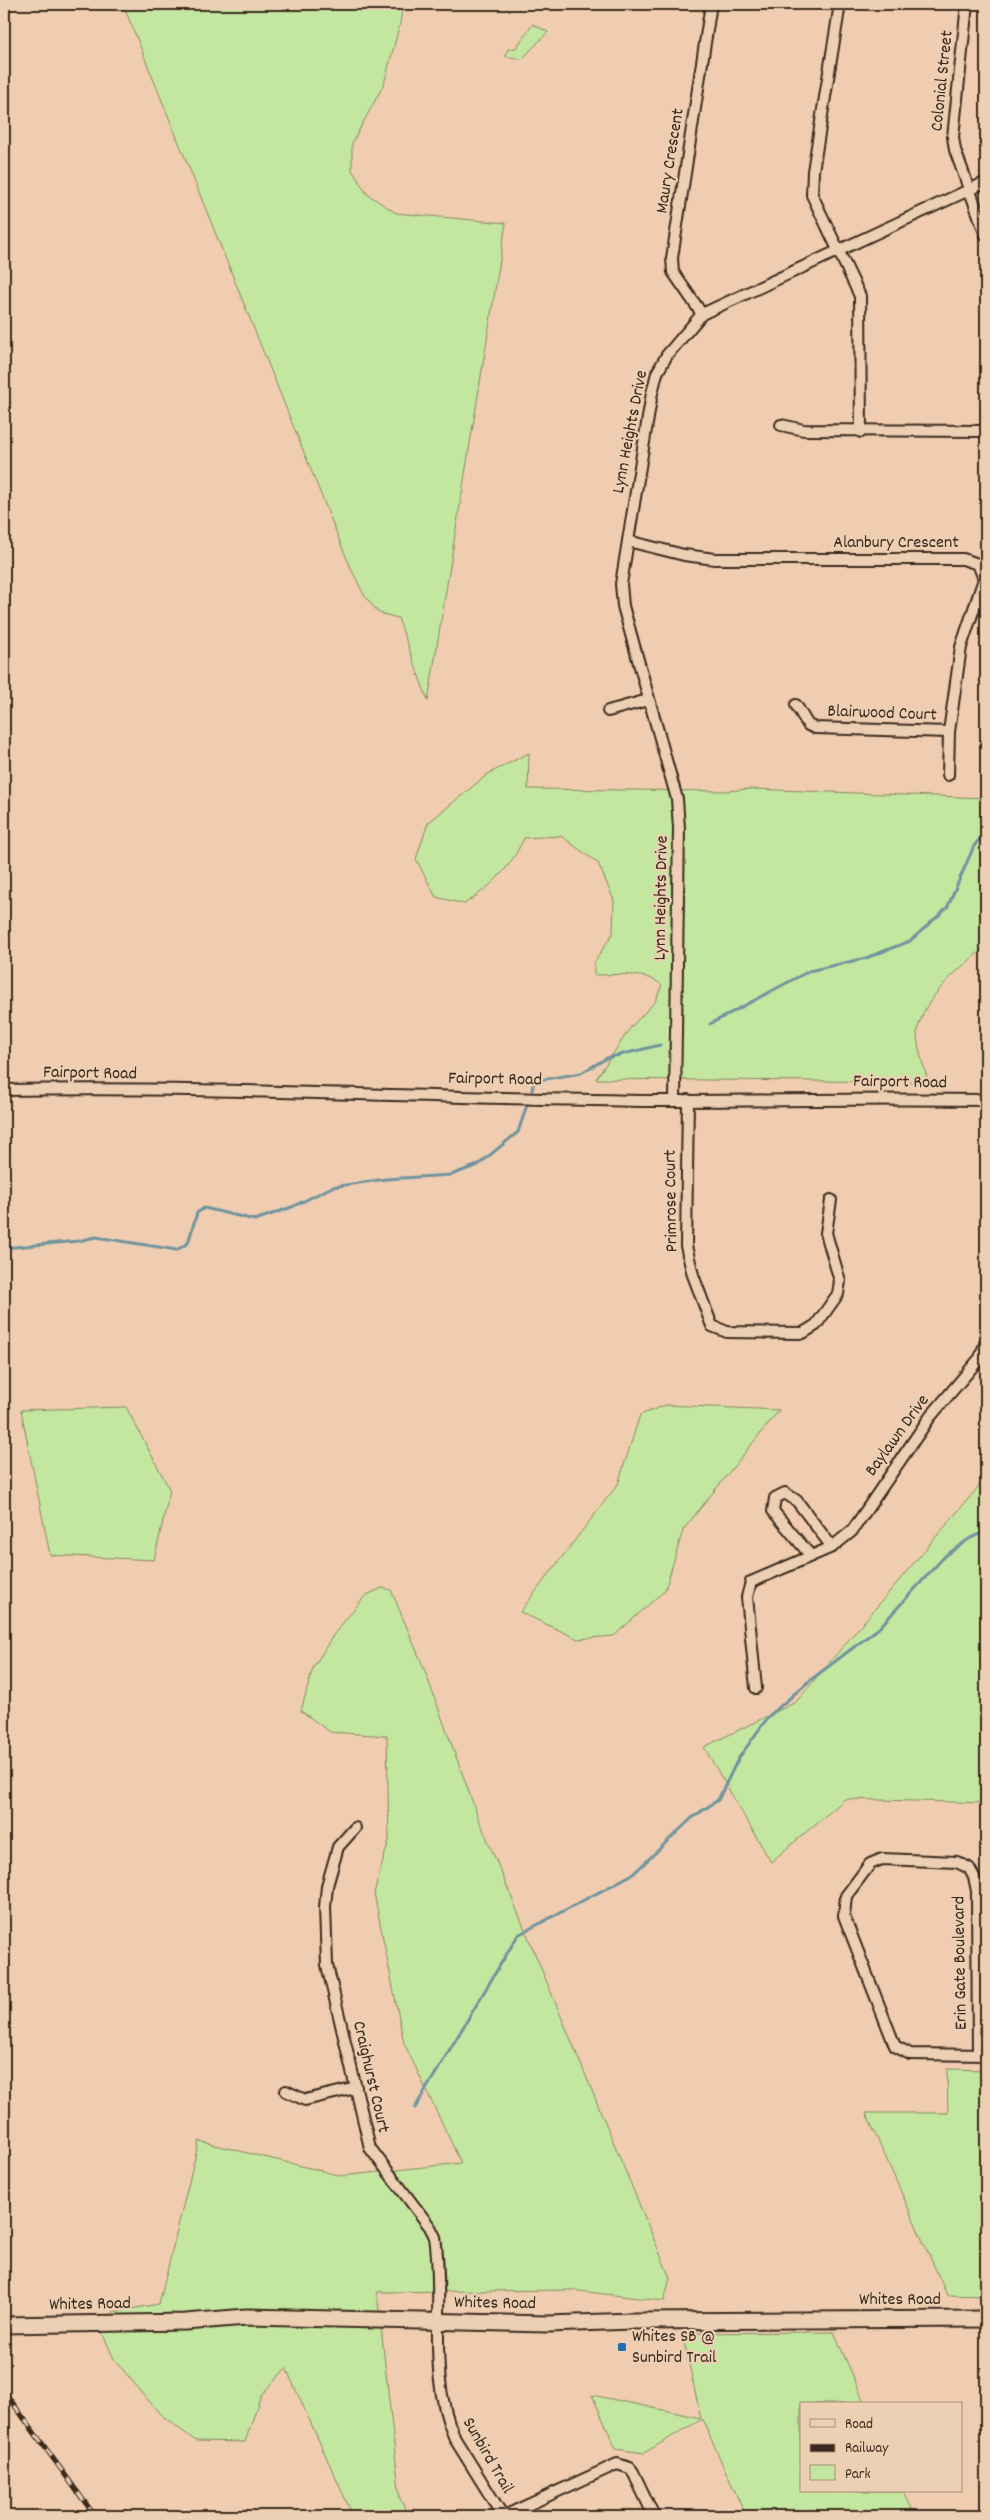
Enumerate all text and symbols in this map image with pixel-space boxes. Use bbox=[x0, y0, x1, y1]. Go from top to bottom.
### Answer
street label: Colonial Street bbox=[925, 29, 961, 133]
street label: Maury Crescent bbox=[650, 106, 692, 215]
street label: Lynn Heights Drive bbox=[607, 368, 655, 496]
street label: Alanbury Crescent bbox=[833, 531, 959, 556]
street label: Blairwood Court bbox=[827, 700, 937, 728]
street label: Lynn Heights Drive bbox=[648, 835, 676, 961]
street label: Fairport Road bbox=[43, 1061, 137, 1087]
street label: Fairport Road bbox=[448, 1067, 542, 1093]
street label: Fairport Road bbox=[853, 1070, 947, 1096]
street label: Primrose Court bbox=[659, 1149, 685, 1253]
street label: Baylawn Drive bbox=[860, 1390, 936, 1482]
street label: Erin Gate Boulevard bbox=[947, 1896, 975, 2030]
street label: Craighurst Court bbox=[345, 2019, 395, 2136]
street label: Whites Road bbox=[859, 2288, 941, 2313]
street label: Whites Road bbox=[454, 2291, 536, 2317]
street label: Whites Road bbox=[49, 2292, 131, 2318]
place label: Whites SB @ Sunbird Trail bbox=[632, 2325, 717, 2371]
marker: Whites SB @ Sunbird Trail bbox=[616, 2341, 628, 2353]
legend bbox=[800, 2402, 962, 2492]
street label: Sunbird Trail bbox=[455, 2413, 519, 2499]
text: Road bbox=[845, 2414, 873, 2436]
text: Railway bbox=[845, 2438, 889, 2460]
text: Park bbox=[845, 2464, 871, 2486]

